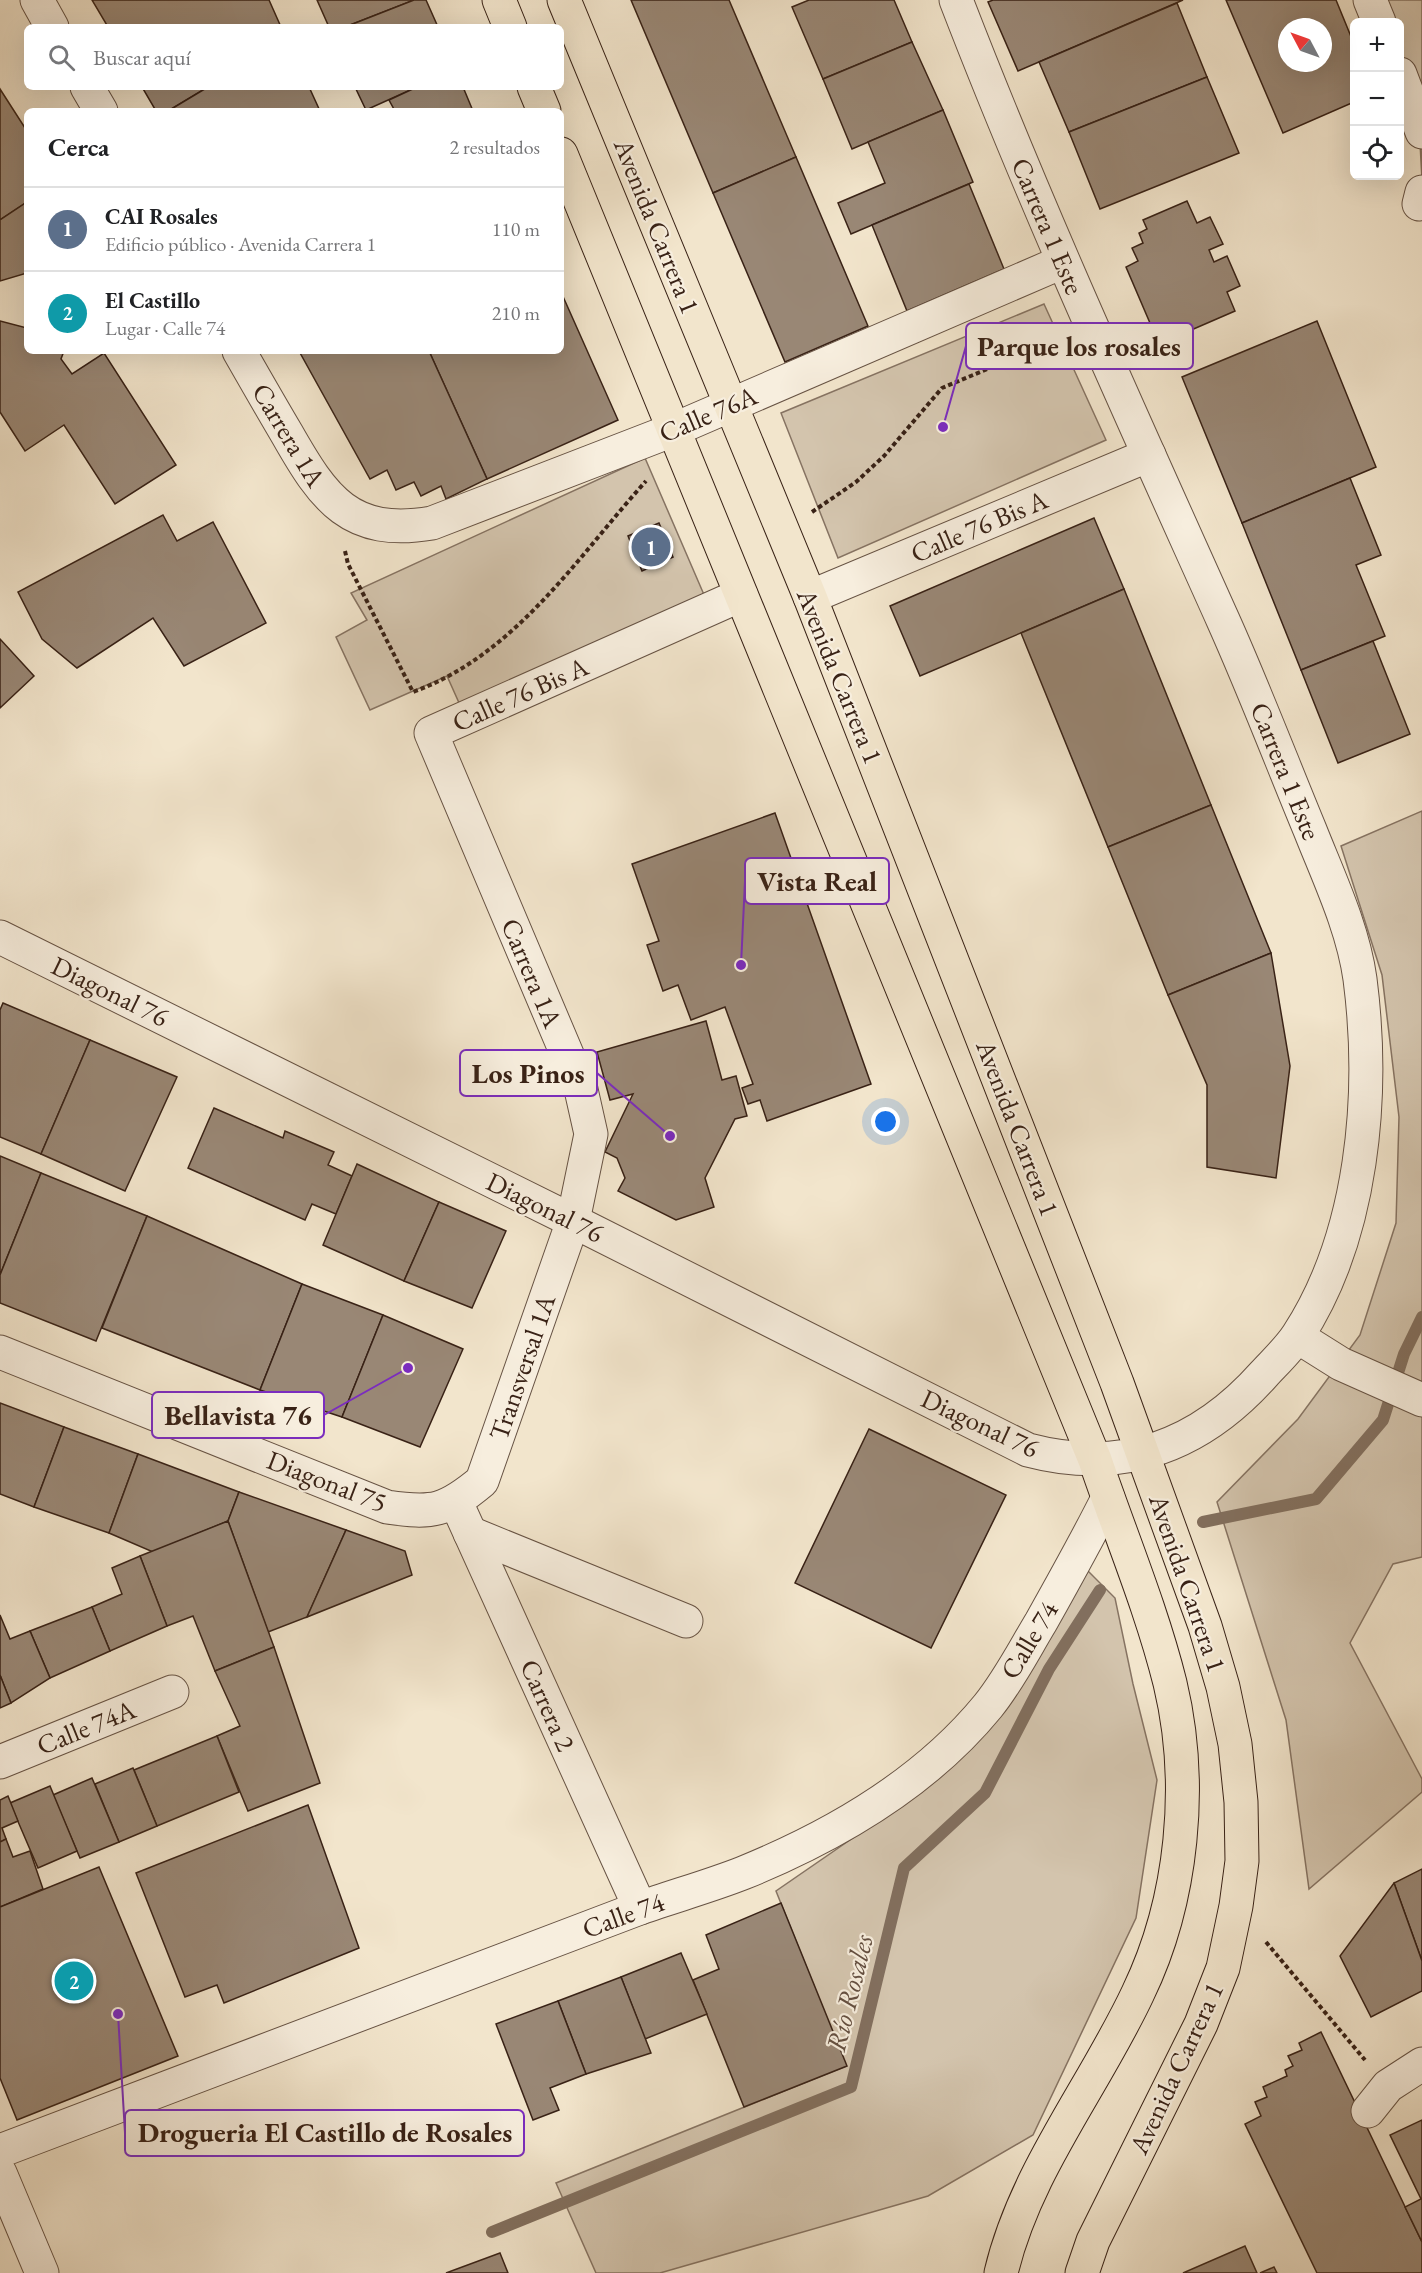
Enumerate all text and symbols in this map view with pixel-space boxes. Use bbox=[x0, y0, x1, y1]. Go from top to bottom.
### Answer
north arrow bbox=[1278, 18, 1332, 72]
map controls bbox=[1350, 18, 1404, 180]
button: + bbox=[1350, 18, 1404, 72]
search box bbox=[24, 24, 564, 90]
icon: search bbox=[45, 41, 78, 74]
text: Buscar aquí bbox=[93, 43, 191, 72]
button: − bbox=[1350, 72, 1404, 126]
button: locate bbox=[1350, 126, 1404, 180]
text: Cerca bbox=[48, 130, 109, 164]
street label: Avenida Carrera 1 bbox=[606, 132, 708, 319]
text: 2 resultados bbox=[449, 134, 540, 160]
street label: Carrera 1 Este bbox=[1004, 152, 1092, 300]
text: CAI Rosales bbox=[105, 202, 218, 231]
text: 1 bbox=[62, 216, 73, 242]
text: 110 m bbox=[492, 216, 540, 242]
text: Edificio público · Avenida Carrera 1 bbox=[105, 231, 376, 257]
text: El Castillo bbox=[105, 286, 200, 315]
text: 2 bbox=[62, 300, 73, 326]
text: 210 m bbox=[492, 300, 540, 326]
text: Lugar · Calle 74 bbox=[105, 315, 225, 341]
callout: Parque los rosales bbox=[966, 323, 1193, 369]
text: Parque los rosales bbox=[977, 328, 1181, 364]
street label: Carrera 1A bbox=[244, 377, 334, 494]
street label: Calle 76A bbox=[654, 378, 763, 450]
street label: Calle 76 Bis A bbox=[905, 481, 1053, 571]
pin: 1 bbox=[632, 524, 670, 570]
street label: Avenida Carrera 1 bbox=[789, 582, 891, 769]
street label: Calle 76 Bis A bbox=[446, 648, 594, 740]
street label: Carrera 1 Este bbox=[1243, 697, 1329, 845]
callout: Vista Real bbox=[745, 858, 889, 904]
text: Vista Real bbox=[757, 863, 877, 899]
street label: Carrera 1A bbox=[493, 913, 571, 1033]
street label: Diagonal 76 bbox=[46, 948, 174, 1034]
street label: Avenida Carrera 1 bbox=[968, 1034, 1068, 1221]
callout: Los Pinos bbox=[460, 1050, 597, 1096]
text: Los Pinos bbox=[472, 1055, 584, 1091]
your location bbox=[871, 1107, 900, 1136]
street label: Diagonal 76 bbox=[481, 1164, 609, 1250]
street label: Transversal 1A bbox=[481, 1289, 563, 1444]
street label: Diagonal 76 bbox=[916, 1381, 1044, 1465]
callout: Bellavista 76 bbox=[152, 1392, 324, 1438]
text: Bellavista 76 bbox=[164, 1397, 312, 1433]
street label: Diagonal 75 bbox=[262, 1442, 392, 1520]
street label: Avenida Carrera 1 bbox=[1141, 1488, 1235, 1677]
street label: Calle 74 bbox=[992, 1594, 1066, 1685]
street label: Carrera 2 bbox=[512, 1654, 584, 1756]
street label: Calle 74A bbox=[31, 1691, 141, 1763]
street label: Calle 74 bbox=[577, 1884, 670, 1946]
water label: Río Rosales bbox=[817, 1931, 881, 2055]
pin: 2 bbox=[54, 1958, 94, 2004]
street label: Avenida Carrera 1 bbox=[1120, 1976, 1231, 2161]
callout: Drogueria El Castillo de Rosales bbox=[125, 2110, 524, 2156]
text: Drogueria El Castillo de Rosales bbox=[138, 2114, 512, 2150]

